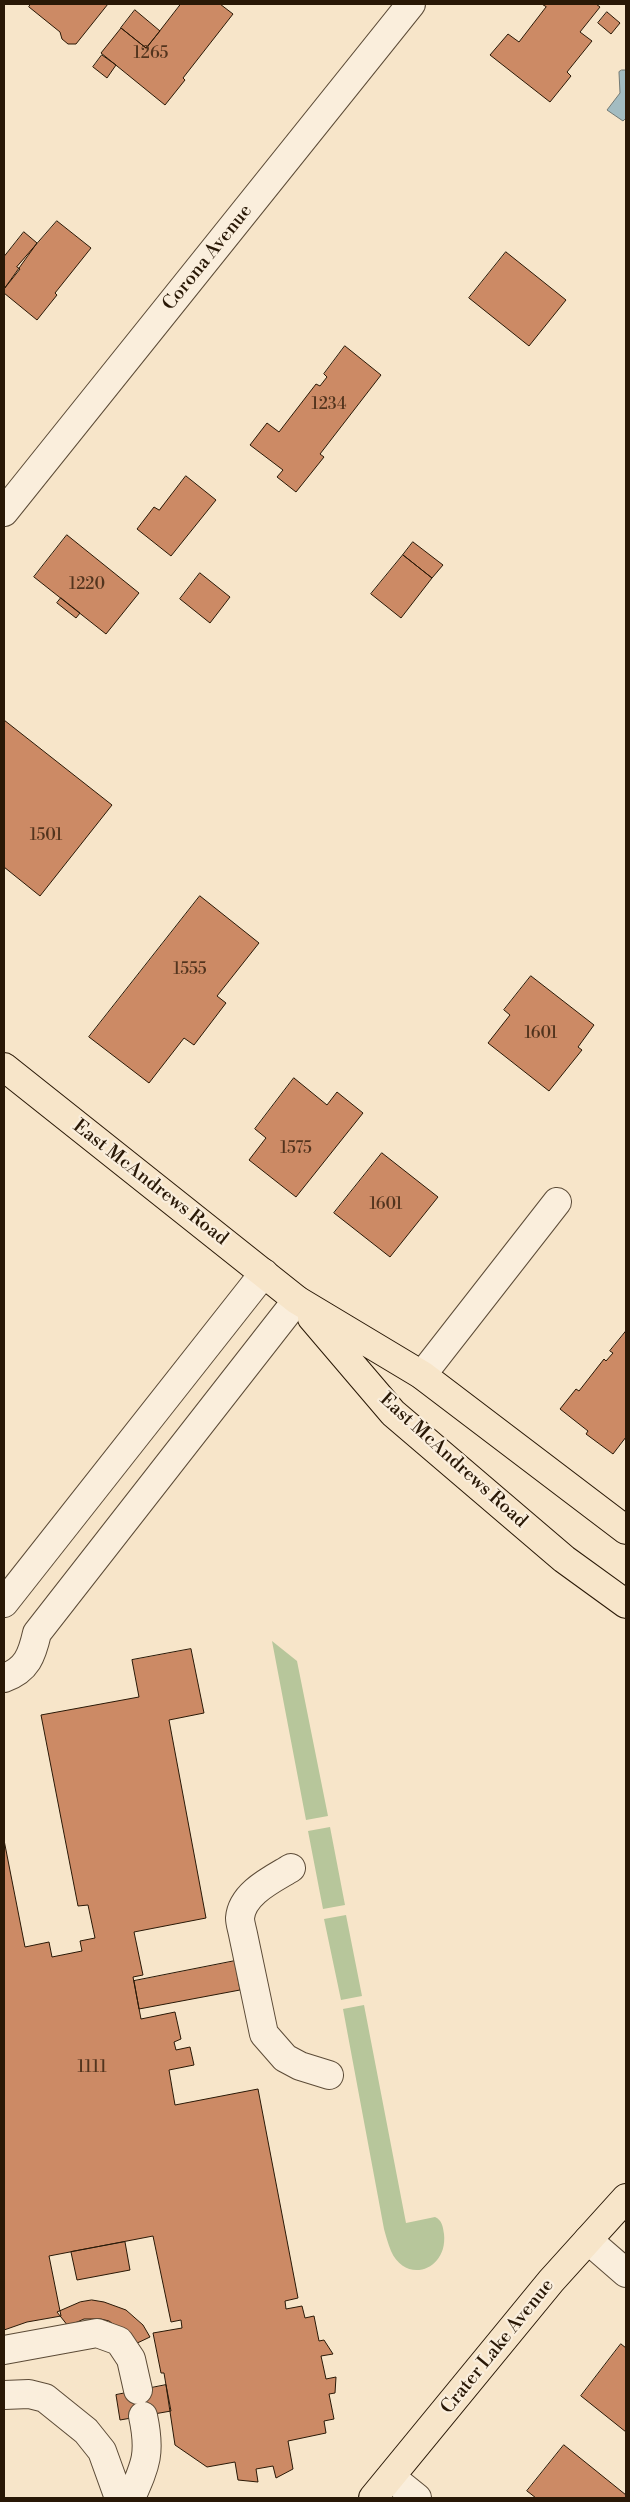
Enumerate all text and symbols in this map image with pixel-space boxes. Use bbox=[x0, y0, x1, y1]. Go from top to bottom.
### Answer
house number: 1265 bbox=[134, 44, 168, 64]
street label: Corona Avenue bbox=[158, 200, 258, 316]
house number: 1234 bbox=[312, 395, 346, 415]
house number: 1220 bbox=[69, 575, 105, 595]
house number: 1501 bbox=[30, 826, 62, 846]
house number: 1555 bbox=[173, 960, 207, 980]
house number: 1601 bbox=[524, 1024, 558, 1044]
street label: East McAndrews Road bbox=[68, 1115, 232, 1251]
house number: 1575 bbox=[280, 1139, 312, 1159]
house number: 1601 bbox=[369, 1195, 403, 1215]
street label: East McAndrews Road bbox=[375, 1389, 531, 1533]
house number: 1111 bbox=[77, 2058, 107, 2078]
street label: Crater Lake Avenue bbox=[437, 2275, 559, 2419]

